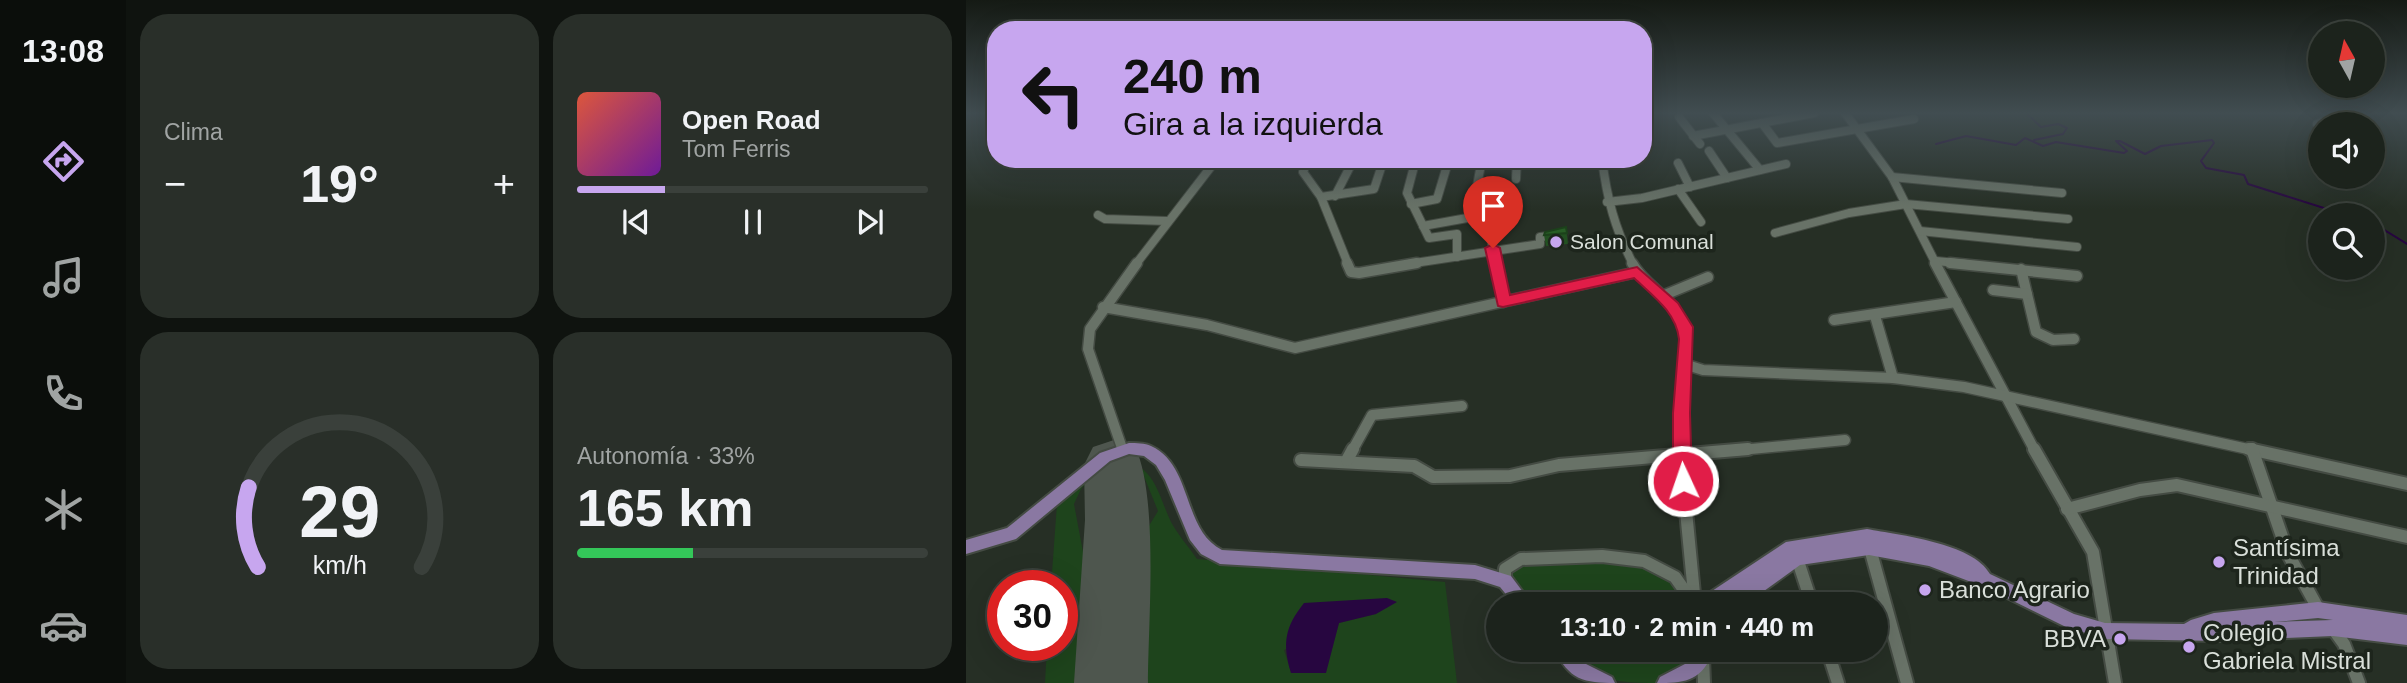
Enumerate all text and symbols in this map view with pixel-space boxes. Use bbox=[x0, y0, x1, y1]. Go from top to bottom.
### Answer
north arrow bbox=[2308, 21, 2385, 98]
map controls bbox=[2308, 21, 2385, 280]
text: 13:08 bbox=[22, 33, 104, 69]
icon: left bbox=[1008, 49, 1099, 140]
text: 240 m bbox=[1123, 49, 1262, 103]
text: Open Road bbox=[682, 105, 821, 135]
text: Gira a la izquierda bbox=[1123, 106, 1383, 142]
button: sound bbox=[2308, 112, 2385, 189]
text: Clima bbox=[164, 119, 223, 145]
text: Tom Ferris bbox=[682, 136, 791, 162]
icon: directions bbox=[39, 137, 88, 186]
text: 19° bbox=[300, 155, 379, 213]
text: − bbox=[164, 163, 186, 205]
text: + bbox=[493, 163, 515, 205]
pin bbox=[1463, 176, 1523, 248]
icon: arrive bbox=[1474, 187, 1512, 225]
icon: previous bbox=[617, 203, 655, 241]
icon: pause bbox=[734, 203, 772, 241]
icon: next bbox=[851, 203, 889, 241]
button: search bbox=[2308, 203, 2385, 280]
place label: Salon Comunal bbox=[1570, 230, 1714, 253]
marker: Salon Comunal bbox=[1548, 234, 1564, 250]
icon: music bbox=[39, 253, 88, 302]
icon: phone bbox=[39, 369, 88, 418]
text: Autonomía · 33% bbox=[577, 443, 755, 469]
position arrow bbox=[1646, 444, 1720, 518]
text: 29 bbox=[299, 471, 380, 552]
text: 165 km bbox=[577, 479, 753, 537]
icon: climate bbox=[39, 485, 88, 534]
place label: Santísima Trinidad bbox=[2233, 534, 2340, 589]
text: km/h bbox=[312, 550, 367, 578]
marker: Santísima Trinidad bbox=[2211, 554, 2227, 570]
speed limit sign: 30 bbox=[987, 570, 1078, 661]
place label: Banco Agrario bbox=[1939, 576, 2090, 603]
marker: Banco Agrario bbox=[1917, 582, 1933, 598]
icon: car bbox=[39, 601, 88, 650]
text: 13:10 · 2 min · 440 m bbox=[1560, 612, 1814, 642]
place label: Colegio Gabriela Mistral bbox=[2203, 619, 2371, 674]
place label: BBVA bbox=[2044, 625, 2106, 652]
marker: BBVA bbox=[2112, 631, 2128, 647]
marker: Colegio Gabriela Mistral bbox=[2181, 639, 2197, 655]

